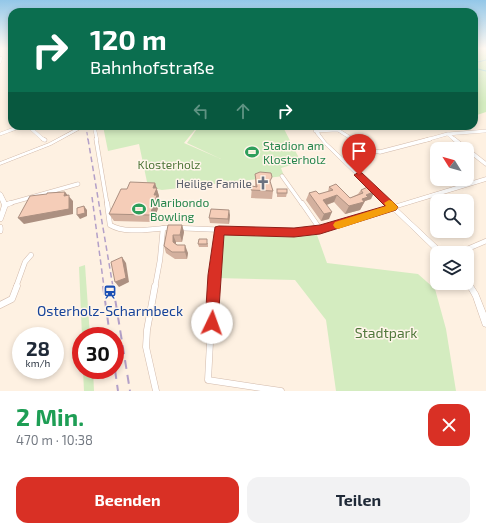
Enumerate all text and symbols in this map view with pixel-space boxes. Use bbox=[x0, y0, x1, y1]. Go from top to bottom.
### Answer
text: 120 m bbox=[90, 22, 167, 56]
icon: right bbox=[24, 24, 76, 76]
text: Bahnhofstraße bbox=[90, 56, 214, 78]
icon: left bbox=[190, 100, 212, 122]
icon: ahead bbox=[232, 100, 254, 122]
icon: right bbox=[274, 100, 296, 122]
pin bbox=[342, 134, 376, 175]
place label: Stadion am Klosterholz bbox=[263, 138, 326, 166]
icon: arrive bbox=[348, 140, 370, 162]
north arrow bbox=[430, 142, 474, 186]
map controls bbox=[430, 142, 474, 290]
sports icon: Stadion am Klosterholz bbox=[244, 144, 260, 160]
park label: Klosterholz bbox=[138, 157, 200, 171]
church icon: Heilige Famile bbox=[255, 175, 271, 191]
place label: Heilige Famile bbox=[176, 176, 252, 190]
button: search bbox=[430, 194, 474, 238]
place label: Maribondo Bowling bbox=[150, 195, 209, 223]
sports icon: Maribondo Bowling bbox=[131, 201, 147, 217]
button: layers bbox=[430, 246, 474, 290]
station icon: Osterholz-Scharmbeck bbox=[102, 284, 118, 300]
place label: Osterholz-Scharmbeck bbox=[37, 302, 183, 319]
position arrow bbox=[191, 302, 233, 344]
park label: Stadtpark bbox=[355, 324, 417, 341]
speed limit sign: 30 bbox=[72, 327, 124, 379]
text: 28 bbox=[26, 336, 50, 360]
text: km/h bbox=[26, 357, 50, 369]
text: 2 Min. bbox=[16, 402, 84, 431]
button: close bbox=[428, 404, 470, 446]
text: 470 m · 10:38 bbox=[16, 432, 93, 448]
button: Beenden bbox=[16, 477, 239, 523]
button: Teilen bbox=[247, 477, 470, 523]

